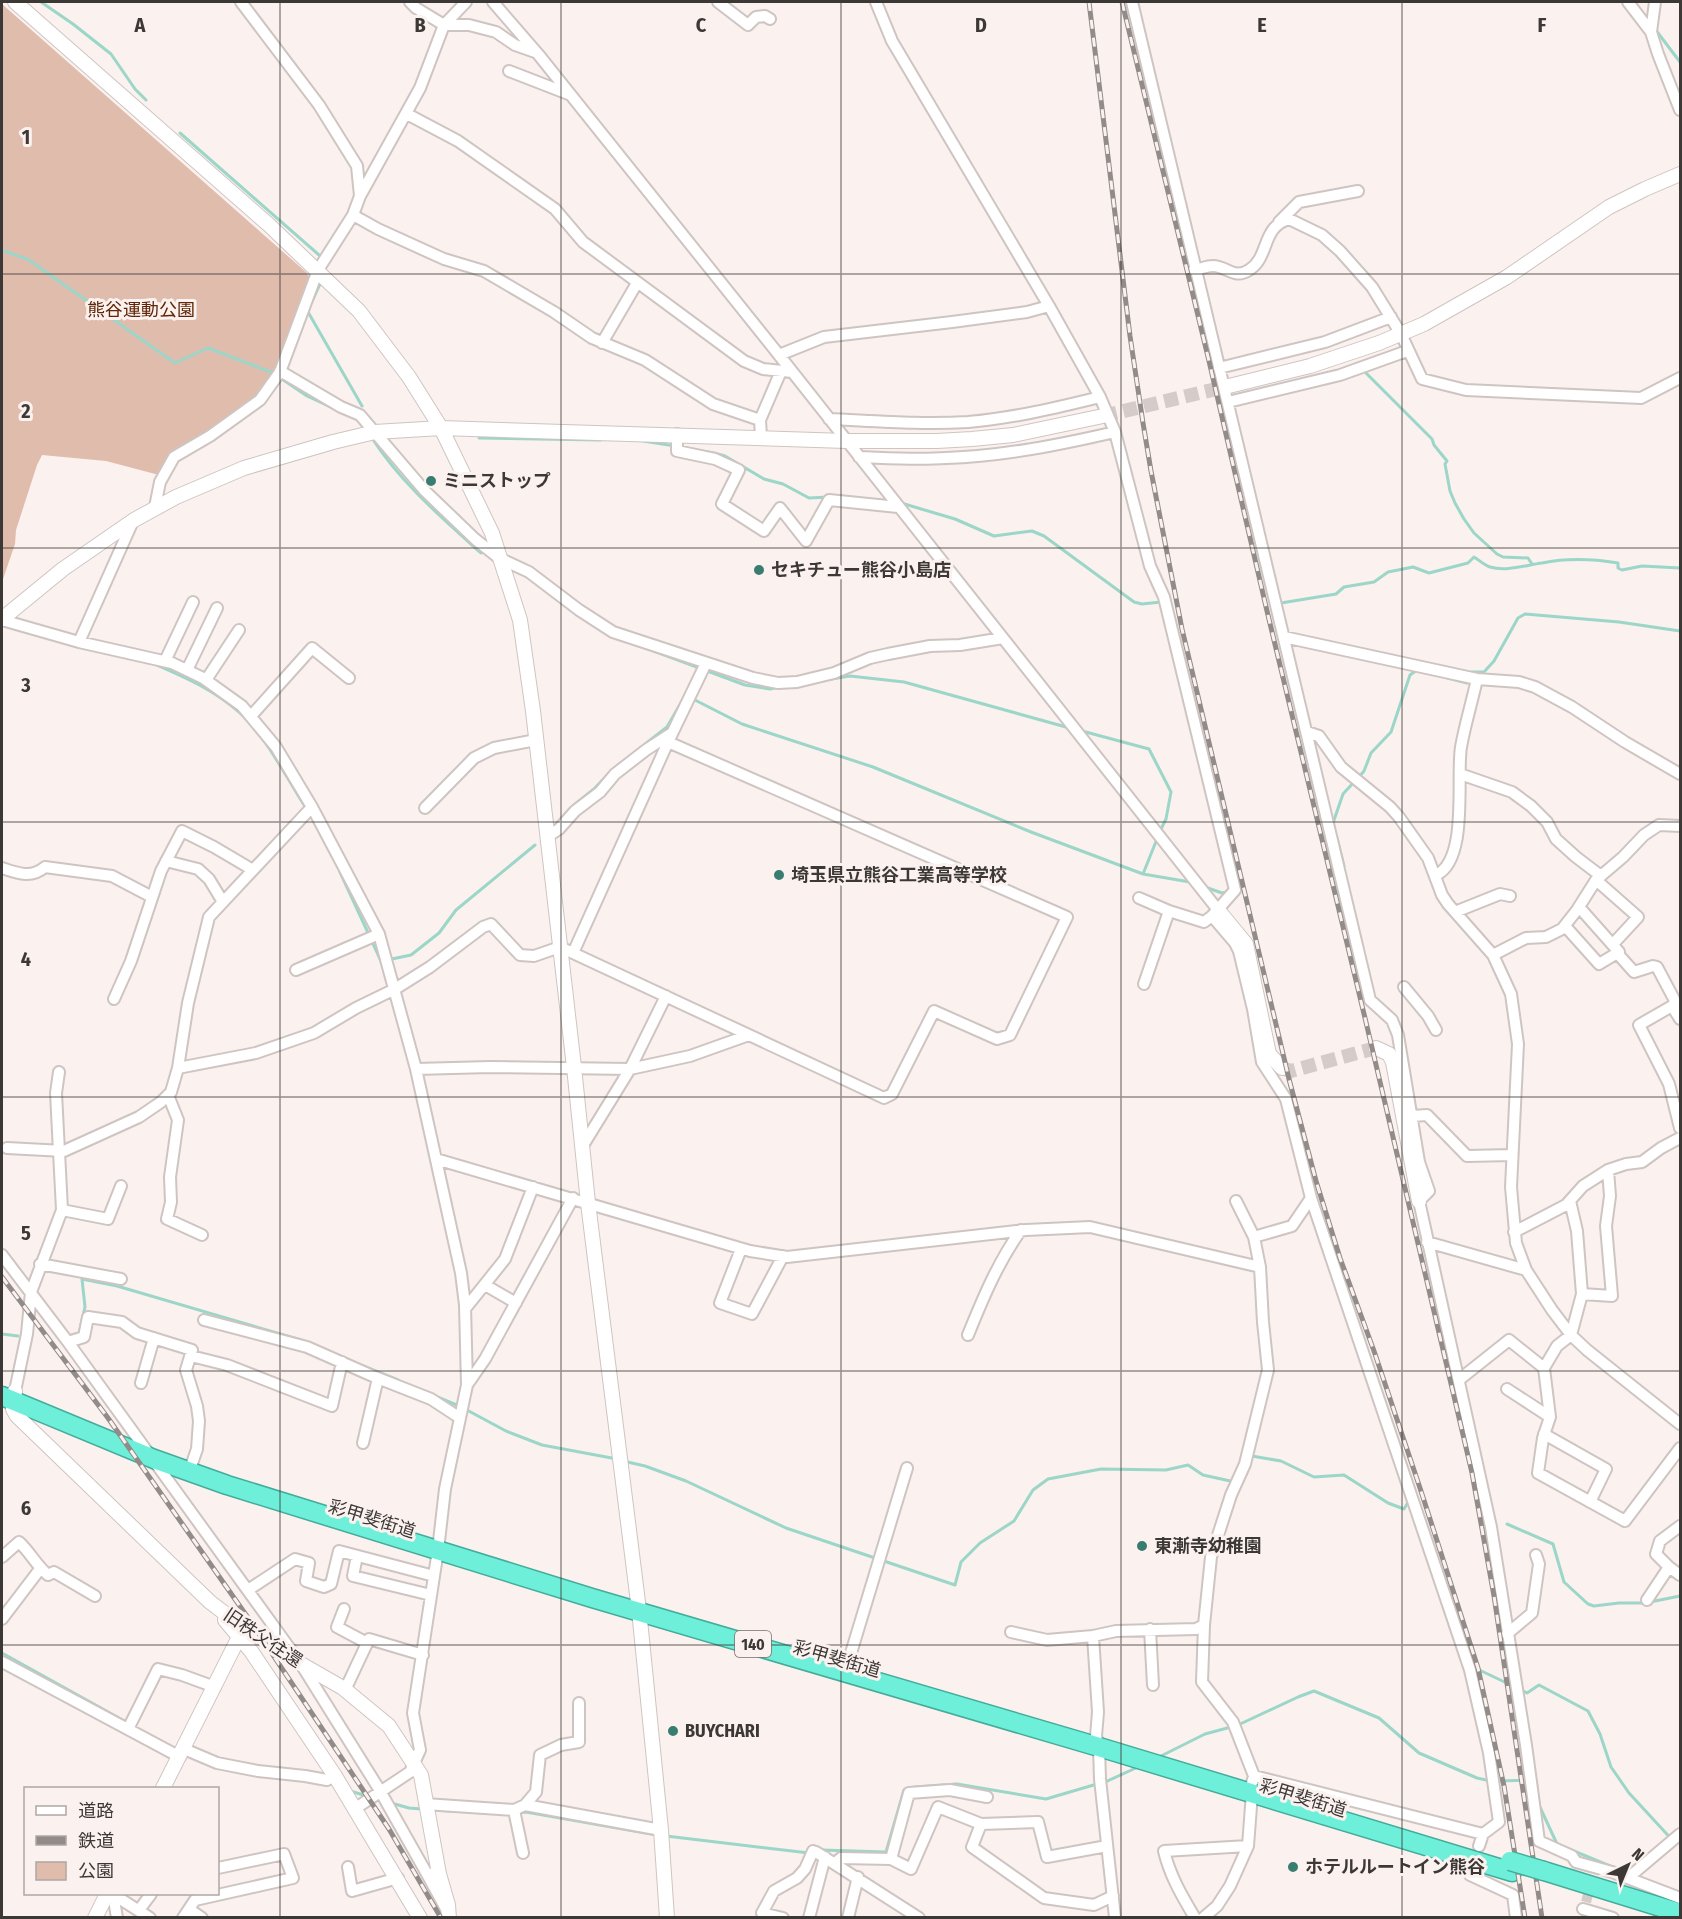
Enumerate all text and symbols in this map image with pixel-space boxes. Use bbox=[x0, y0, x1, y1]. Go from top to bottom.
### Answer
text: A bbox=[134, 13, 147, 37]
text: B bbox=[414, 13, 426, 37]
text: C bbox=[696, 13, 707, 37]
text: D bbox=[975, 13, 987, 37]
text: E bbox=[1257, 13, 1267, 37]
text: F bbox=[1538, 13, 1547, 37]
text: 1 bbox=[22, 125, 30, 149]
park label: 熊谷運動公園 bbox=[87, 299, 195, 321]
text: 2 bbox=[20, 399, 31, 423]
place label: ミニストップ bbox=[443, 470, 551, 492]
marker: ミニストップ bbox=[424, 474, 438, 488]
place label: セキチュー熊谷小島店 bbox=[771, 559, 951, 581]
marker: セキチュー熊谷小島店 bbox=[752, 563, 766, 577]
text: 3 bbox=[20, 673, 31, 697]
place label: 埼玉県立熊谷工業高等学校 bbox=[791, 864, 1007, 886]
marker: 埼玉県立熊谷工業高等学校 bbox=[772, 868, 786, 882]
text: 4 bbox=[21, 947, 31, 971]
text: 5 bbox=[21, 1221, 31, 1245]
street label: 彩甲斐街道 bbox=[326, 1495, 418, 1543]
text: 6 bbox=[21, 1496, 31, 1520]
place label: 東漸寺幼稚園 bbox=[1154, 1535, 1262, 1557]
marker: 東漸寺幼稚園 bbox=[1135, 1539, 1149, 1553]
street label: 旧秩父往還 bbox=[220, 1604, 306, 1672]
road number: 140 bbox=[735, 1631, 771, 1657]
street label: 彩甲斐街道 bbox=[791, 1636, 883, 1682]
place label: BUYCHARI bbox=[685, 1720, 760, 1742]
marker: BUYCHARI bbox=[666, 1724, 680, 1738]
street label: 彩甲斐街道 bbox=[1257, 1774, 1349, 1822]
legend bbox=[24, 1787, 219, 1895]
text: 道路 bbox=[78, 1800, 114, 1822]
text: 鉄道 bbox=[78, 1830, 114, 1852]
north arrow bbox=[1598, 1835, 1658, 1895]
text: N bbox=[1628, 1844, 1648, 1865]
place label: ホテルルートイン熊谷 bbox=[1305, 1856, 1485, 1878]
text: 公園 bbox=[78, 1860, 114, 1882]
marker: ホテルルートイン熊谷 bbox=[1286, 1860, 1300, 1874]

